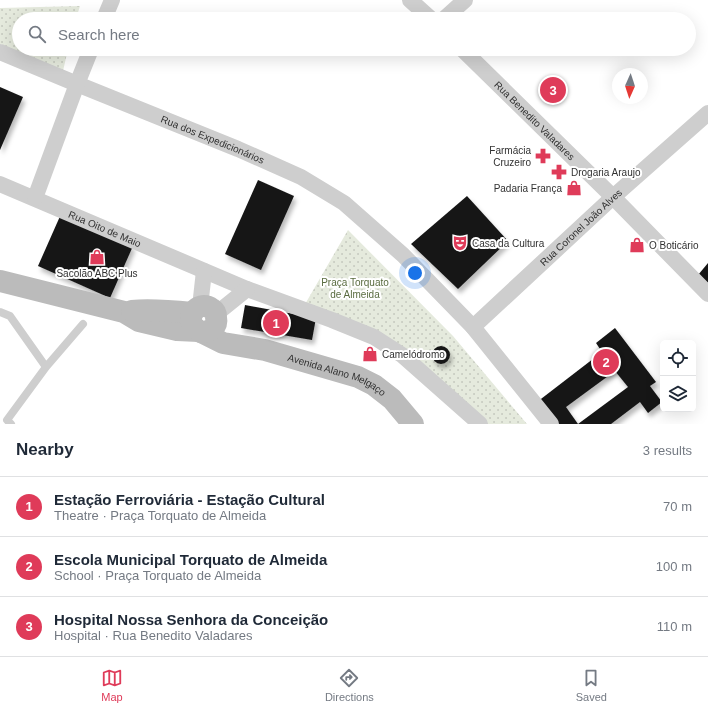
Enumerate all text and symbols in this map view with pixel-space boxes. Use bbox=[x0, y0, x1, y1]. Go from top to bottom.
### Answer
search box bbox=[12, 12, 696, 56]
icon: search bbox=[26, 23, 48, 45]
text: Search here bbox=[58, 26, 140, 43]
north arrow bbox=[612, 68, 648, 104]
pin: 3 bbox=[540, 75, 566, 105]
street label: Rua Benedito Valadares bbox=[493, 79, 577, 162]
street label: Rua dos Expedicionários bbox=[160, 113, 266, 166]
place label: Farmácia Cruzeiro bbox=[489, 145, 531, 168]
pharmacy icon: Farmácia Cruzeiro bbox=[534, 147, 552, 165]
pharmacy icon: Drogaria Araujo bbox=[550, 163, 568, 181]
place label: Drogaria Araujo bbox=[571, 167, 641, 178]
shop icon: Padaria França bbox=[565, 179, 583, 197]
place label: Padaria França bbox=[494, 183, 562, 194]
street label: Rua Coronel João Alves bbox=[538, 186, 624, 268]
street label: Rua Oito de Maio bbox=[67, 208, 143, 249]
theatre icon: Casa da Cultura bbox=[451, 234, 469, 252]
shop icon: O Boticário bbox=[628, 236, 646, 254]
place label: Casa da Cultura bbox=[472, 238, 545, 249]
place label: O Boticário bbox=[649, 240, 699, 251]
shop icon: Sacolão ABC Plus bbox=[88, 248, 106, 266]
your location bbox=[405, 263, 425, 283]
place label: Sacolão ABC Plus bbox=[56, 268, 138, 279]
park label: Praça Torquato de Almeida bbox=[321, 277, 389, 300]
pin: 1 bbox=[263, 308, 289, 338]
map controls bbox=[660, 340, 696, 412]
button: locate bbox=[660, 340, 696, 376]
shop icon: Camelódromo bbox=[361, 345, 379, 363]
pin: 2 bbox=[593, 347, 619, 377]
place label: Camelódromo bbox=[382, 349, 445, 360]
street label: Avenida Alano Melgaço bbox=[287, 351, 389, 398]
button: layers bbox=[660, 376, 696, 412]
text: Nearby bbox=[16, 440, 74, 459]
text: 3 results bbox=[643, 443, 692, 458]
text: Estação Ferroviária - Estação Cultural bbox=[54, 491, 325, 508]
text: 1 bbox=[25, 499, 33, 514]
text: 70 m bbox=[663, 499, 692, 514]
text: Theatre · Praça Torquato de Almeida bbox=[54, 508, 266, 523]
text: Escola Municipal Torquato de Almeida bbox=[54, 551, 327, 568]
text: 2 bbox=[25, 559, 33, 574]
text: 100 m bbox=[656, 559, 692, 574]
text: School · Praça Torquato de Almeida bbox=[54, 568, 261, 583]
text: Hospital Nossa Senhora da Conceição bbox=[54, 611, 328, 628]
text: 3 bbox=[25, 619, 33, 634]
text: 110 m bbox=[657, 619, 692, 634]
text: Hospital · Rua Benedito Valadares bbox=[54, 628, 253, 643]
tab: Map bbox=[101, 667, 123, 703]
tab: Directions bbox=[325, 667, 374, 703]
tab: Saved bbox=[576, 667, 607, 703]

